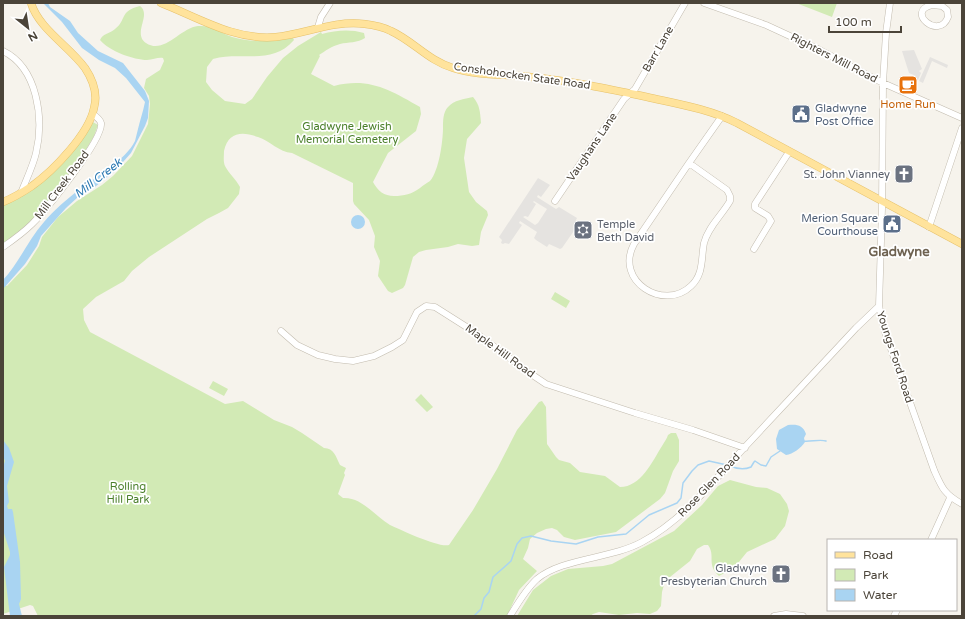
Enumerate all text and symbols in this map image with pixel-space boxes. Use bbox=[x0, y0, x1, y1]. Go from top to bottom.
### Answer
north arrow bbox=[8, 8, 48, 48]
scale bar bbox=[829, 8, 901, 34]
text: 100 m bbox=[835, 15, 872, 29]
street label: Barr Lane bbox=[640, 24, 676, 74]
text: N bbox=[26, 28, 40, 44]
street label: Righters Mill Road bbox=[788, 30, 880, 86]
street label: Conshohocken State Road bbox=[453, 60, 591, 92]
cafe icon: Home Run bbox=[897, 74, 919, 96]
place label: Home Run bbox=[880, 98, 936, 111]
place label: Gladwyne Post Office bbox=[815, 102, 874, 128]
public building icon: Gladwyne Post Office bbox=[790, 103, 812, 125]
street label: Vaughans Lane bbox=[564, 110, 620, 184]
park label: Gladwyne Jewish Memorial Cemetery bbox=[296, 120, 398, 146]
street label: Mill Creek Road bbox=[32, 148, 92, 222]
water label: Mill Creek bbox=[71, 154, 126, 201]
church icon: St. John Vianney bbox=[893, 163, 915, 185]
place label: St. John Vianney bbox=[804, 168, 890, 181]
place label: Merion Square Courthouse bbox=[801, 212, 878, 238]
public building icon: Merion Square Courthouse bbox=[881, 213, 903, 235]
place label: Temple Beth David bbox=[597, 218, 654, 244]
synagogue icon: Temple Beth David bbox=[572, 219, 594, 241]
district label: Gladwyne bbox=[868, 244, 930, 260]
street label: Youngs Ford Road bbox=[874, 309, 916, 405]
street label: Maple Hill Road bbox=[463, 321, 537, 381]
street label: Rose Glen Road bbox=[675, 450, 743, 520]
park label: Rolling Hill Park bbox=[107, 480, 149, 506]
legend bbox=[827, 539, 957, 611]
text: Road bbox=[863, 548, 893, 562]
place label: Gladwyne Presbyterian Church bbox=[660, 562, 767, 588]
church icon: Gladwyne Presbyterian Church bbox=[770, 563, 792, 585]
text: Park bbox=[863, 568, 889, 582]
text: Water bbox=[863, 588, 898, 602]

